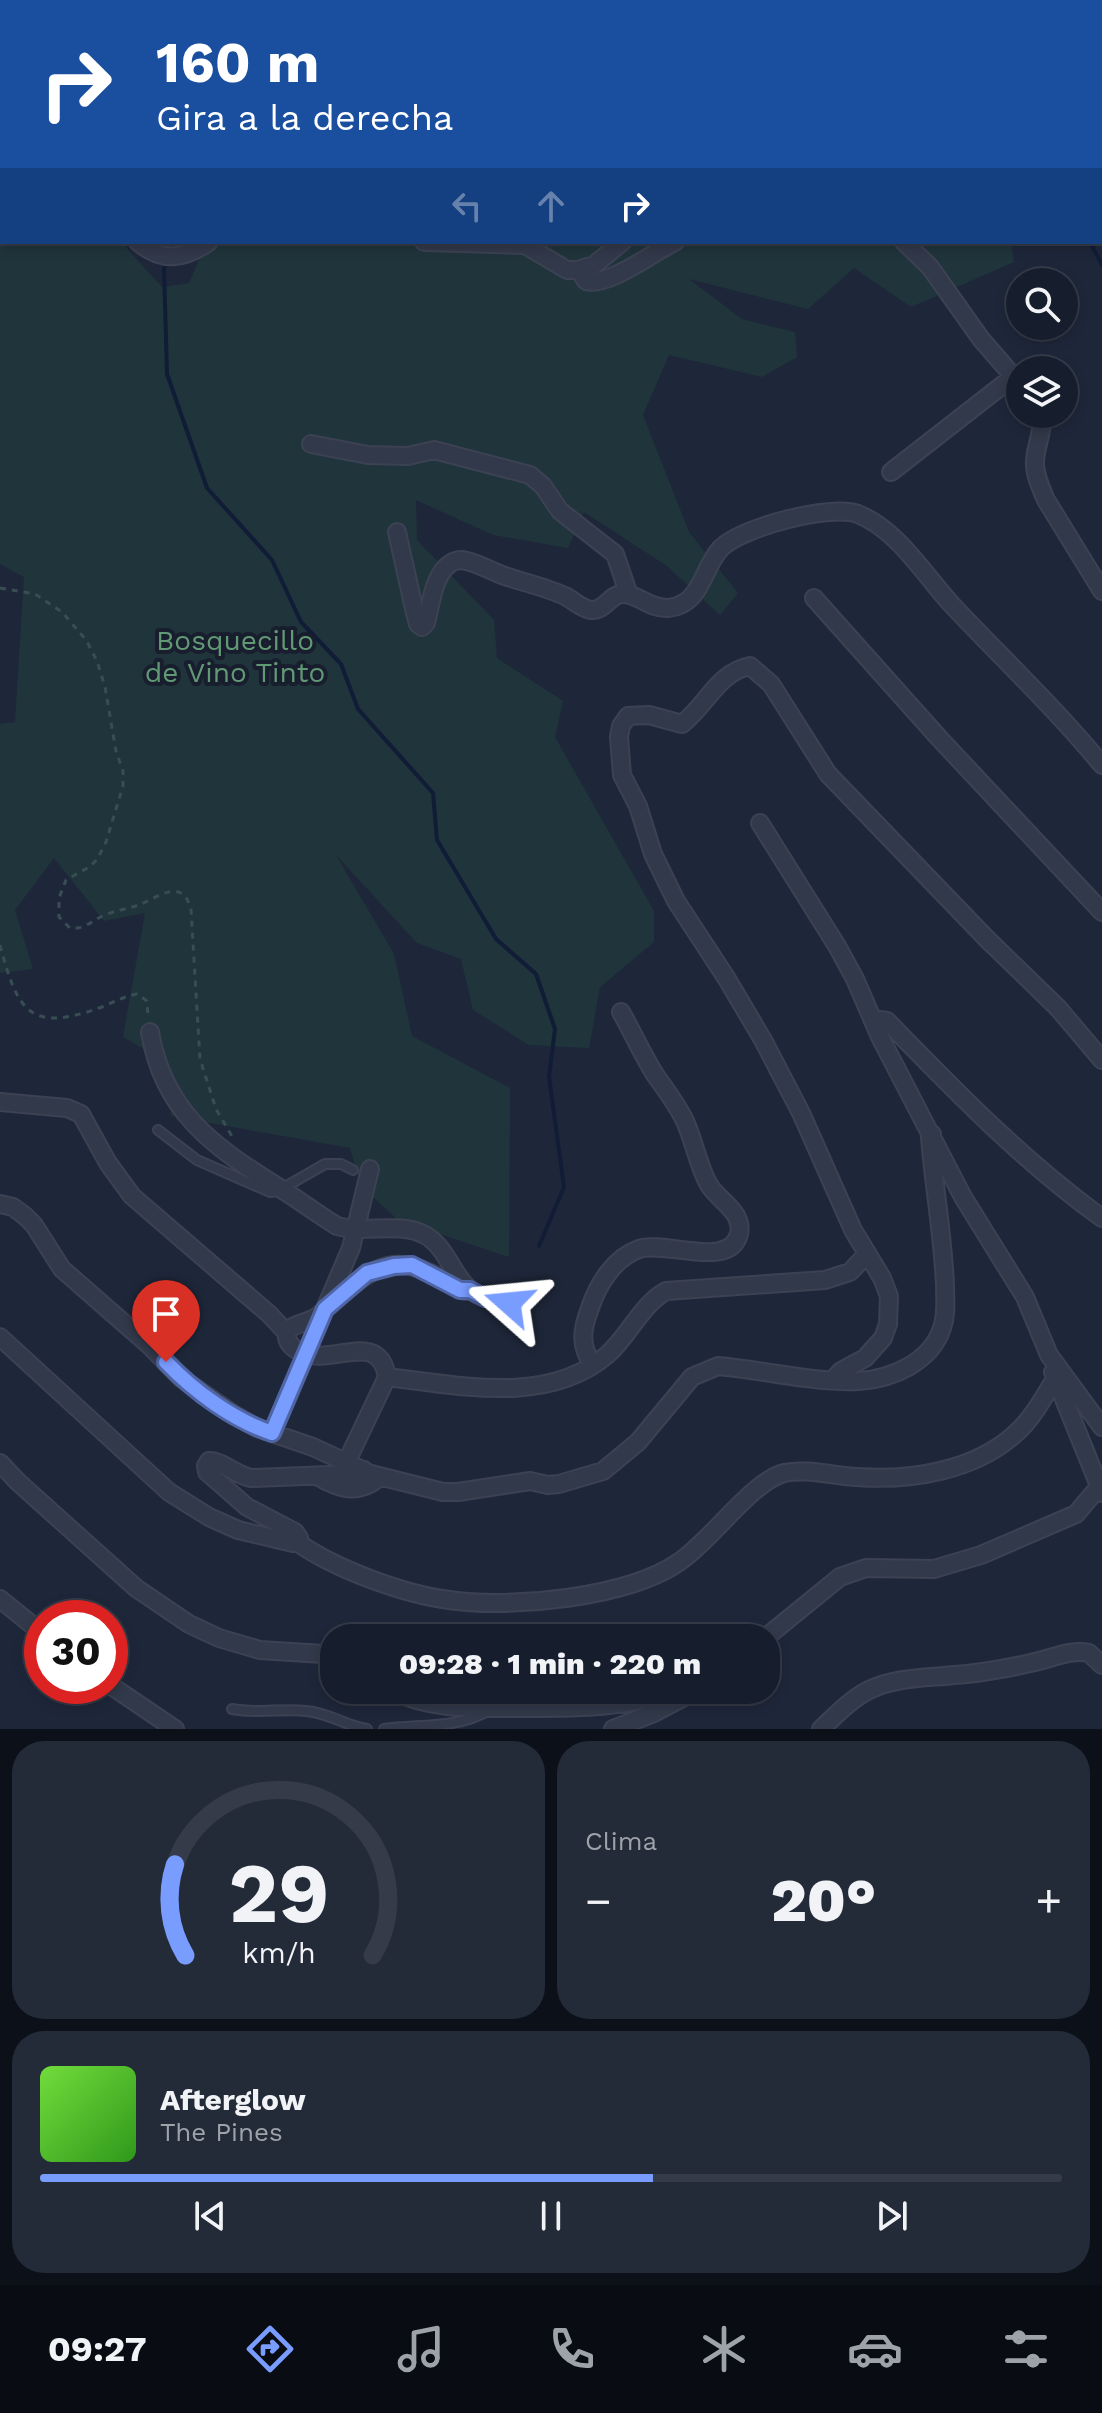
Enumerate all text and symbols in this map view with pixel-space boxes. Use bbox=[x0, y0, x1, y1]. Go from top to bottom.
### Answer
text: 160 m bbox=[156, 30, 319, 96]
icon: right bbox=[24, 32, 128, 136]
text: Gira a la derecha bbox=[156, 97, 453, 139]
icon: left bbox=[445, 184, 489, 228]
icon: ahead bbox=[529, 184, 573, 228]
icon: right bbox=[613, 184, 657, 228]
map controls bbox=[1006, 268, 1078, 428]
button: search bbox=[1006, 268, 1078, 340]
button: layers bbox=[1006, 356, 1078, 428]
park label: Bosquecillo de Vino Tinto bbox=[145, 624, 325, 689]
position arrow bbox=[467, 1261, 551, 1345]
pin bbox=[132, 1280, 200, 1362]
icon: arrive bbox=[144, 1292, 188, 1336]
speed limit sign: 30 bbox=[24, 1600, 128, 1704]
text: 09:28 · 1 min · 220 m bbox=[399, 1646, 701, 1681]
text: Clima bbox=[585, 1826, 657, 1856]
text: 29 bbox=[228, 1845, 329, 1942]
text: 20° bbox=[771, 1865, 876, 1936]
text: − bbox=[585, 1875, 612, 1927]
text: + bbox=[1035, 1875, 1062, 1927]
text: km/h bbox=[242, 1936, 315, 1970]
text: Afterglow bbox=[160, 2082, 306, 2117]
text: The Pines bbox=[160, 2117, 283, 2147]
icon: previous bbox=[188, 2194, 232, 2238]
icon: pause bbox=[529, 2194, 573, 2238]
icon: next bbox=[870, 2194, 914, 2238]
icon: directions bbox=[242, 2321, 298, 2377]
icon: music bbox=[393, 2321, 449, 2377]
icon: phone bbox=[544, 2321, 600, 2377]
icon: climate bbox=[696, 2321, 752, 2377]
icon: car bbox=[847, 2321, 903, 2377]
icon: filters bbox=[998, 2321, 1054, 2377]
text: 09:27 bbox=[48, 2328, 147, 2370]

